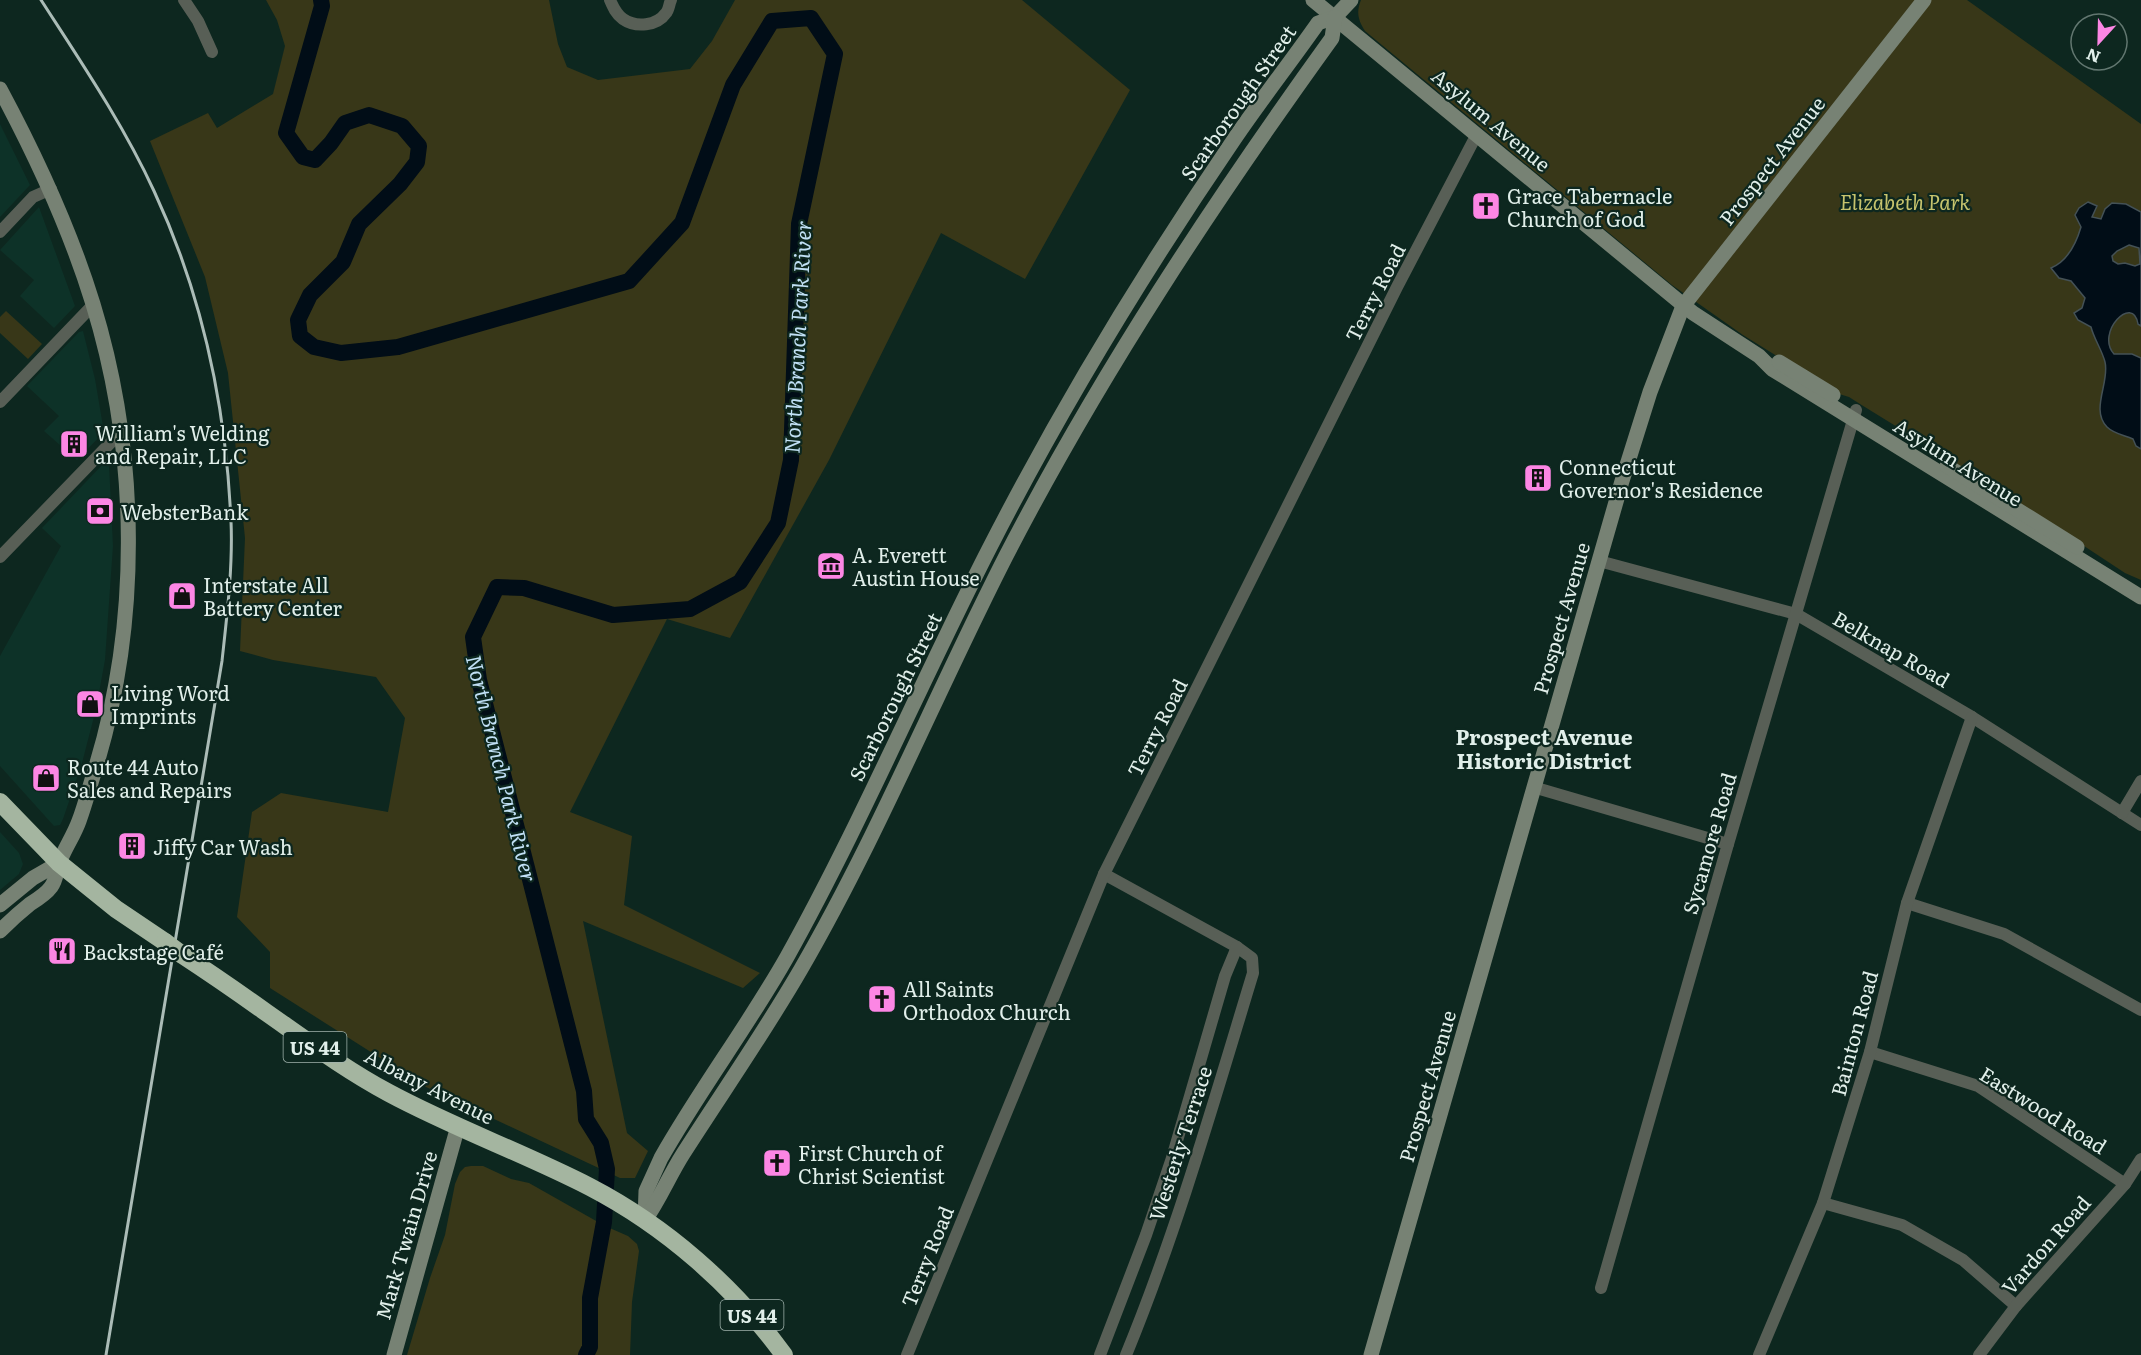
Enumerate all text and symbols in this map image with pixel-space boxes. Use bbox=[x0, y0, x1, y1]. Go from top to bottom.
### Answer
north arrow bbox=[2069, 12, 2129, 72]
street label: Scarborough Street bbox=[1172, 18, 1302, 186]
text: N bbox=[2082, 43, 2104, 70]
street label: Asylum Avenue bbox=[1426, 60, 1558, 178]
street label: Prospect Avenue bbox=[1711, 89, 1831, 231]
place label: Grace Tabernacle Church of God bbox=[1507, 180, 1672, 233]
park label: Elizabeth Park bbox=[1840, 186, 1970, 216]
church icon: Grace Tabernacle Church of God bbox=[1470, 190, 1502, 222]
water label: North Branch Park River bbox=[774, 220, 818, 454]
street label: Terry Road bbox=[1336, 238, 1412, 346]
street label: Asylum Avenue bbox=[1889, 409, 2029, 513]
place label: William's Welding and Repair, LLC bbox=[95, 417, 270, 470]
building icon: William's Welding and Repair, LLC bbox=[58, 428, 90, 460]
place label: Connecticut Governor's Residence bbox=[1559, 451, 1763, 504]
building icon: Connecticut Governor's Residence bbox=[1522, 462, 1554, 494]
bank icon: WebsterBank bbox=[84, 495, 116, 527]
place label: WebsterBank bbox=[121, 496, 249, 526]
place label: A. Everett Austin House bbox=[852, 539, 980, 592]
street label: Prospect Avenue bbox=[1524, 539, 1596, 697]
museum icon: A. Everett Austin House bbox=[815, 550, 847, 582]
place label: Interstate All Battery Center bbox=[203, 569, 343, 622]
shop icon: Interstate All Battery Center bbox=[166, 580, 198, 612]
street label: Belknap Road bbox=[1828, 602, 1956, 694]
street label: Scarborough Street bbox=[840, 607, 948, 785]
water label: North Branch Park River bbox=[460, 651, 546, 885]
street label: Terry Road bbox=[1118, 673, 1194, 781]
place label: Living Word Imprints bbox=[111, 677, 230, 730]
shop icon: Living Word Imprints bbox=[74, 688, 106, 720]
district label: Prospect Avenue Historic District bbox=[1455, 720, 1633, 775]
place label: Route 44 Auto Sales and Repairs bbox=[67, 751, 231, 804]
shop icon: Route 44 Auto Sales and Repairs bbox=[30, 762, 62, 794]
street label: Sycamore Road bbox=[1673, 769, 1743, 917]
building icon: Jiffy Car Wash bbox=[116, 830, 148, 862]
place label: Jiffy Car Wash bbox=[153, 831, 293, 861]
restaurant icon: Backstage Café bbox=[46, 935, 78, 967]
place label: Backstage Café bbox=[83, 936, 224, 966]
street label: Bainton Road bbox=[1822, 967, 1884, 1099]
place label: All Saints Orthodox Church bbox=[903, 973, 1071, 1026]
church icon: All Saints Orthodox Church bbox=[866, 983, 898, 1015]
street label: Prospect Avenue bbox=[1390, 1007, 1462, 1165]
road number: US 44 bbox=[284, 1032, 346, 1062]
street label: Albany Avenue bbox=[360, 1039, 500, 1131]
street label: Eastwood Road bbox=[1975, 1058, 2113, 1160]
street label: Westerly Terrace bbox=[1140, 1062, 1218, 1224]
place label: First Church of Christ Scientist bbox=[798, 1137, 945, 1190]
street label: Mark Twain Drive bbox=[367, 1147, 443, 1323]
church icon: First Church of Christ Scientist bbox=[761, 1147, 793, 1179]
street label: Vardon Road bbox=[1993, 1188, 2097, 1300]
street label: Terry Road bbox=[892, 1201, 960, 1311]
road number: US 44 bbox=[720, 1300, 783, 1330]

